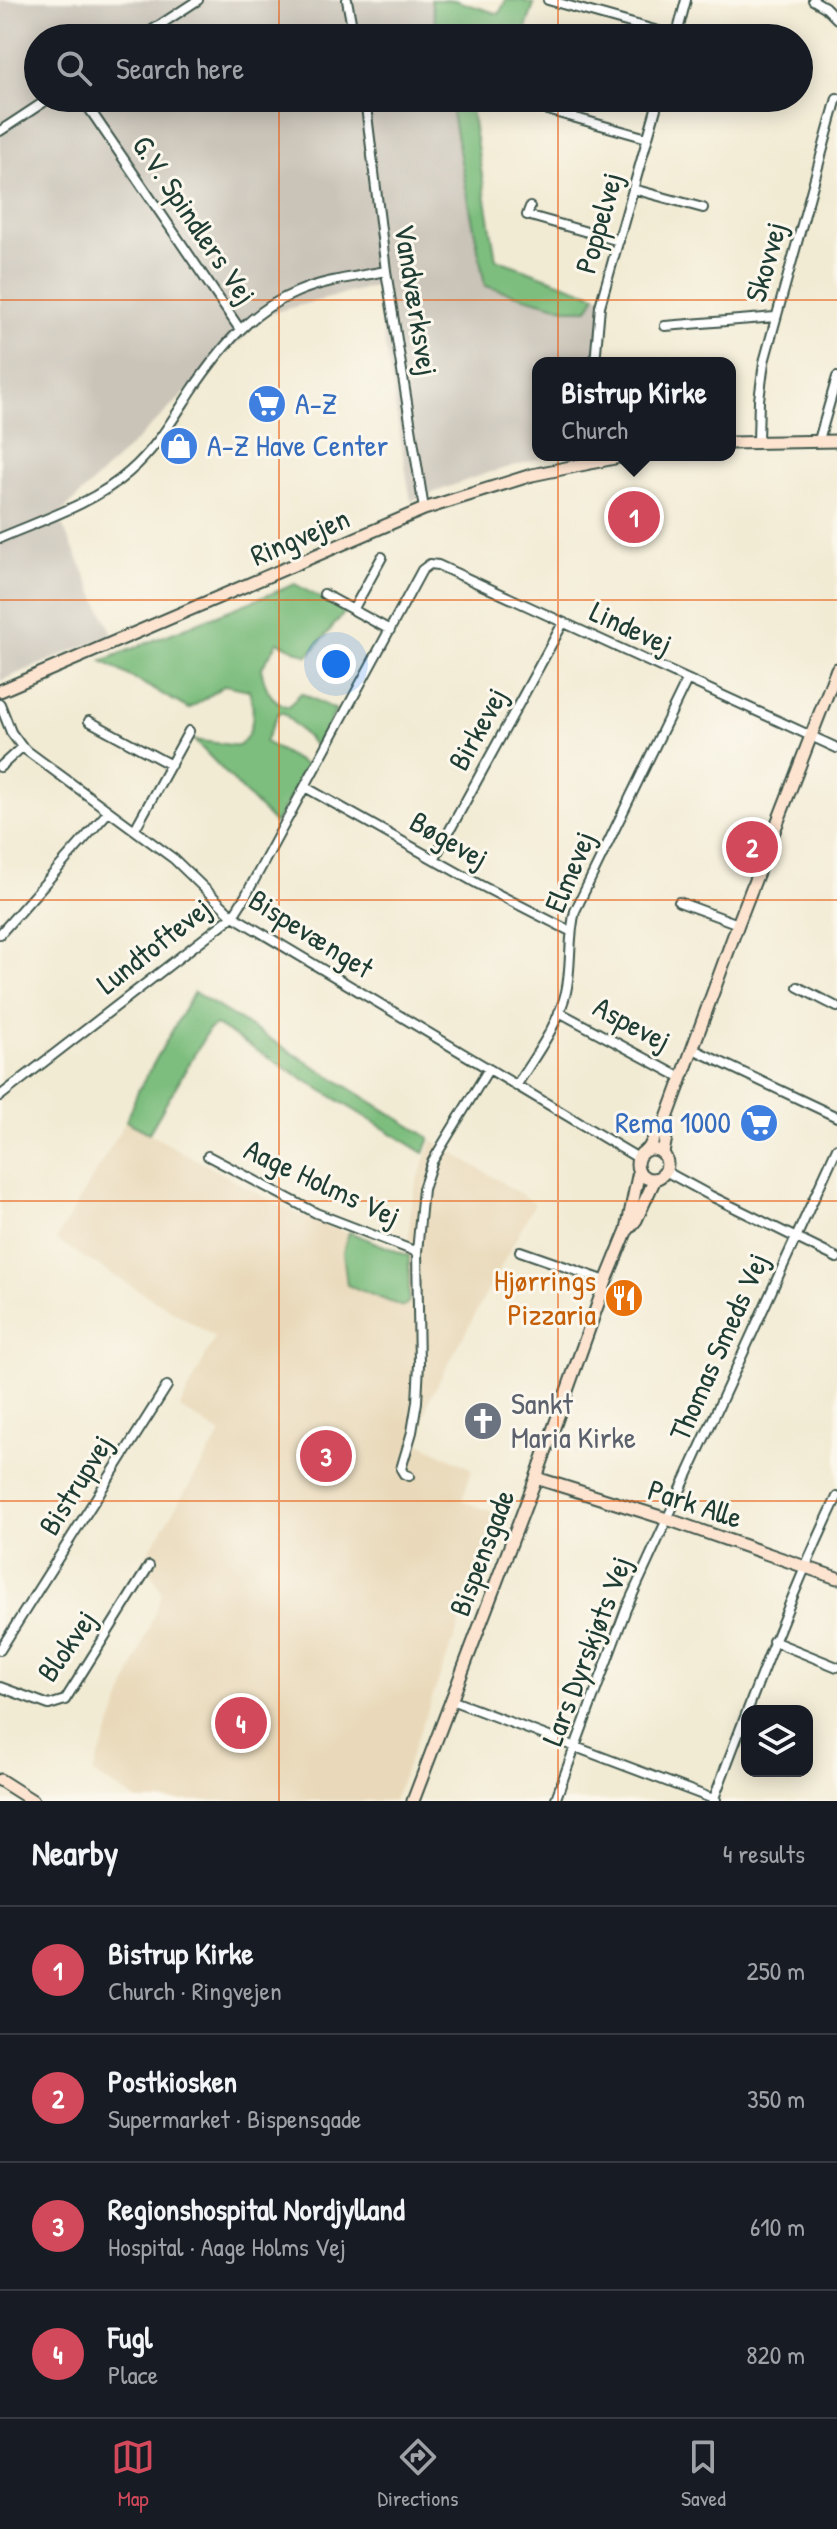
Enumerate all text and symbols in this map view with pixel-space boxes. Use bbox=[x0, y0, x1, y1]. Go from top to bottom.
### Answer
search box bbox=[24, 24, 813, 112]
icon: search bbox=[52, 46, 96, 90]
text: Search here bbox=[116, 48, 244, 88]
street label: G.V. Spindlers Vej bbox=[124, 127, 266, 312]
street label: Poppelvej bbox=[565, 168, 631, 278]
street label: Skovvej bbox=[735, 217, 795, 306]
street label: Vandværksvej bbox=[385, 221, 449, 378]
popup bbox=[532, 357, 736, 461]
text: Bistrup Kirke bbox=[561, 372, 707, 412]
supermarket icon: A-Z bbox=[246, 383, 288, 425]
place label: A-Z bbox=[295, 383, 337, 423]
text: Church bbox=[561, 412, 628, 447]
shop icon: A-Z Have Center bbox=[158, 425, 200, 467]
place label: A-Z Have Center bbox=[207, 425, 389, 465]
pin: 1 bbox=[608, 487, 660, 547]
street label: Ringvejen bbox=[244, 497, 355, 575]
street label: Lindevej bbox=[584, 591, 679, 663]
your location bbox=[316, 644, 356, 684]
street label: Birkevej bbox=[438, 680, 516, 777]
street label: Bøgevej bbox=[403, 801, 496, 877]
pin: 2 bbox=[726, 817, 778, 877]
street label: Elmevej bbox=[534, 825, 604, 918]
street label: Bispevænget bbox=[242, 879, 382, 988]
street label: Lundtoftevej bbox=[88, 888, 219, 1002]
street label: Aspevej bbox=[587, 986, 678, 1060]
place label: Rema 1000 bbox=[615, 1102, 731, 1142]
supermarket icon: Rema 1000 bbox=[738, 1102, 780, 1144]
street label: Aage Holms Vej bbox=[238, 1129, 407, 1236]
street label: Thomas Smeds Vej bbox=[659, 1246, 777, 1447]
place label: Hjørrings Pizzaria bbox=[494, 1260, 596, 1334]
restaurant icon: Hjørrings Pizzaria bbox=[603, 1277, 645, 1319]
place label: Sankt Maria Kirke bbox=[511, 1383, 636, 1457]
church icon: Sankt Maria Kirke bbox=[462, 1400, 504, 1442]
pin: 3 bbox=[300, 1426, 352, 1486]
street label: Bistrupvej bbox=[29, 1427, 122, 1542]
street label: Park Alle bbox=[643, 1469, 747, 1537]
street label: Bispensgade bbox=[439, 1484, 523, 1621]
street label: Lars Dyrskjøts Vej bbox=[532, 1550, 641, 1751]
street label: Blokvej bbox=[27, 1602, 105, 1689]
pin: 4 bbox=[215, 1693, 267, 1753]
map controls bbox=[741, 1705, 813, 1777]
button: layers bbox=[741, 1705, 813, 1777]
text: Nearby bbox=[32, 1830, 118, 1876]
text: 4 results bbox=[723, 1836, 805, 1871]
text: Bistrup Kirke bbox=[108, 1933, 253, 1973]
text: 1 bbox=[53, 1953, 63, 1988]
text: 250 m bbox=[747, 1953, 805, 1988]
text: Church · Ringvejen bbox=[108, 1973, 282, 2008]
text: Postkiosken bbox=[108, 2061, 237, 2101]
text: 2 bbox=[52, 2081, 64, 2116]
text: 350 m bbox=[747, 2081, 805, 2116]
text: Supermarket · Bispensgade bbox=[108, 2101, 361, 2136]
text: Regionshospital Nordjylland bbox=[108, 2189, 405, 2229]
text: 3 bbox=[52, 2209, 64, 2244]
text: 610 m bbox=[750, 2209, 805, 2244]
text: Hospital · Aage Holms Vej bbox=[108, 2229, 346, 2264]
text: Fugl bbox=[108, 2317, 153, 2357]
text: 4 bbox=[53, 2337, 63, 2372]
text: 820 m bbox=[746, 2337, 805, 2372]
text: Place bbox=[108, 2357, 158, 2392]
tab: Map bbox=[111, 2435, 155, 2513]
tab: Directions bbox=[378, 2435, 459, 2513]
tab: Saved bbox=[681, 2435, 726, 2513]

